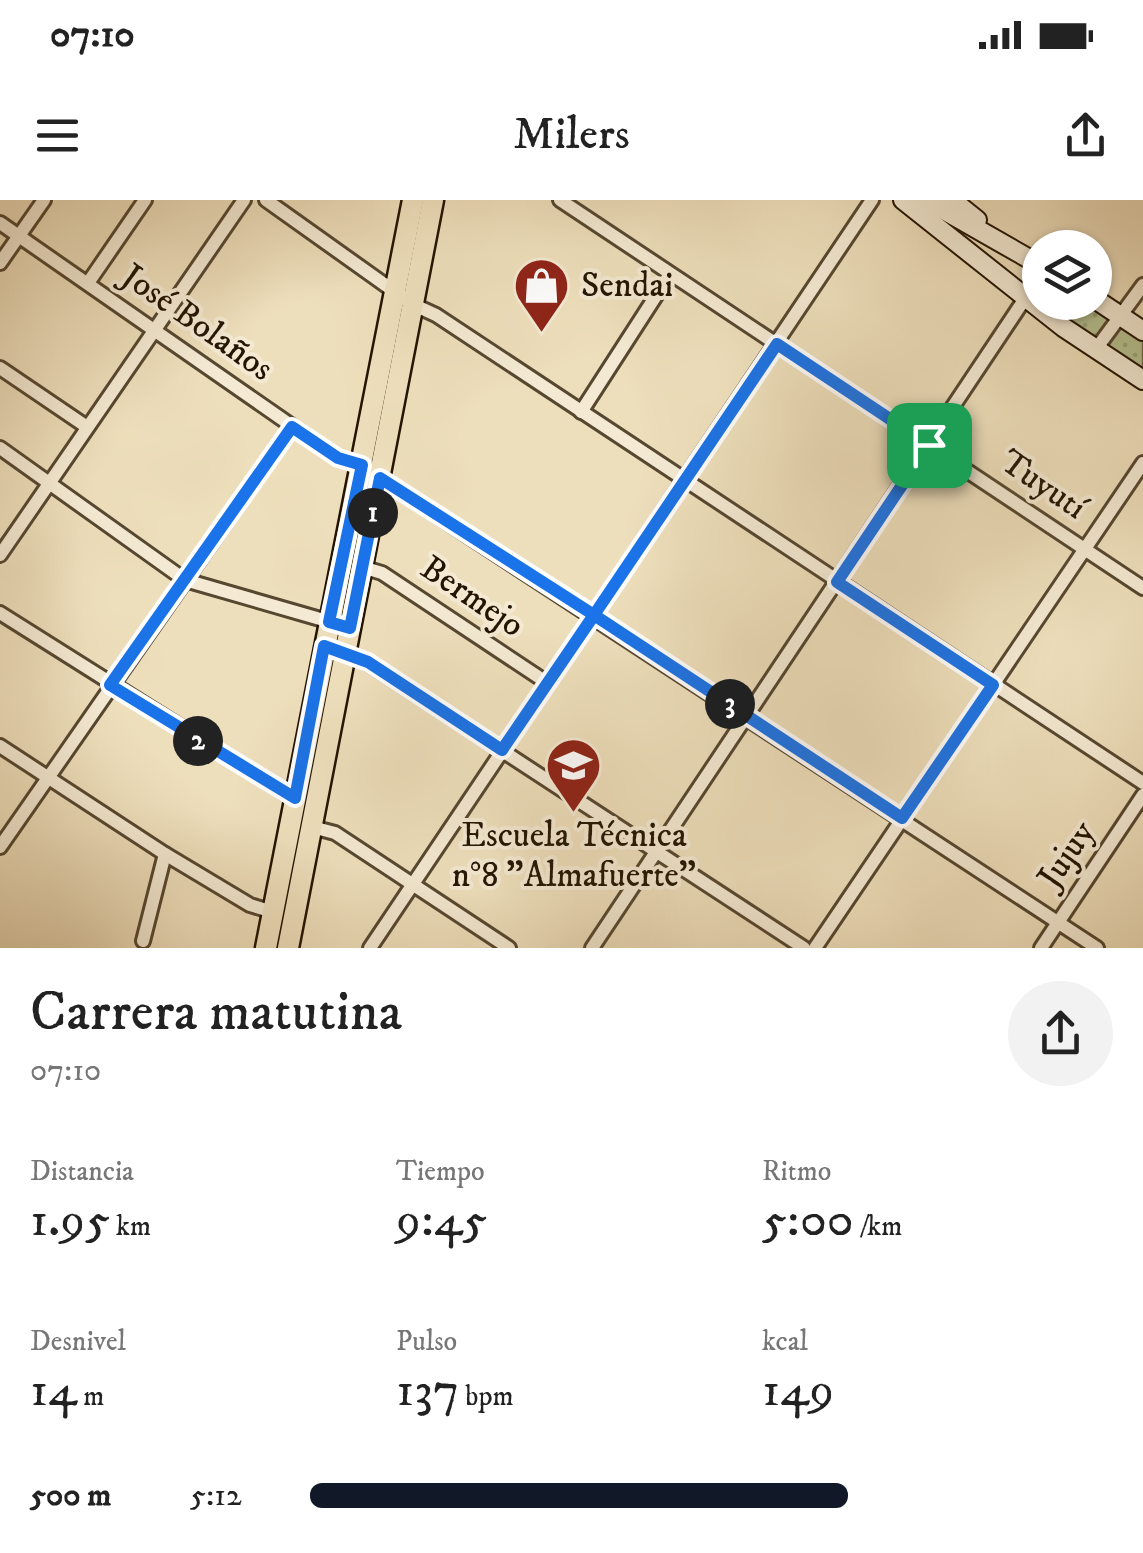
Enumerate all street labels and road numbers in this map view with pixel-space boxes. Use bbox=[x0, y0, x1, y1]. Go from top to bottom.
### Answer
street label: José Bolaños bbox=[110, 253, 281, 391]
street label: Tuyutí bbox=[991, 440, 1096, 531]
street label: Bermejo bbox=[412, 546, 532, 648]
street label: Jujuy bbox=[1027, 812, 1106, 900]

